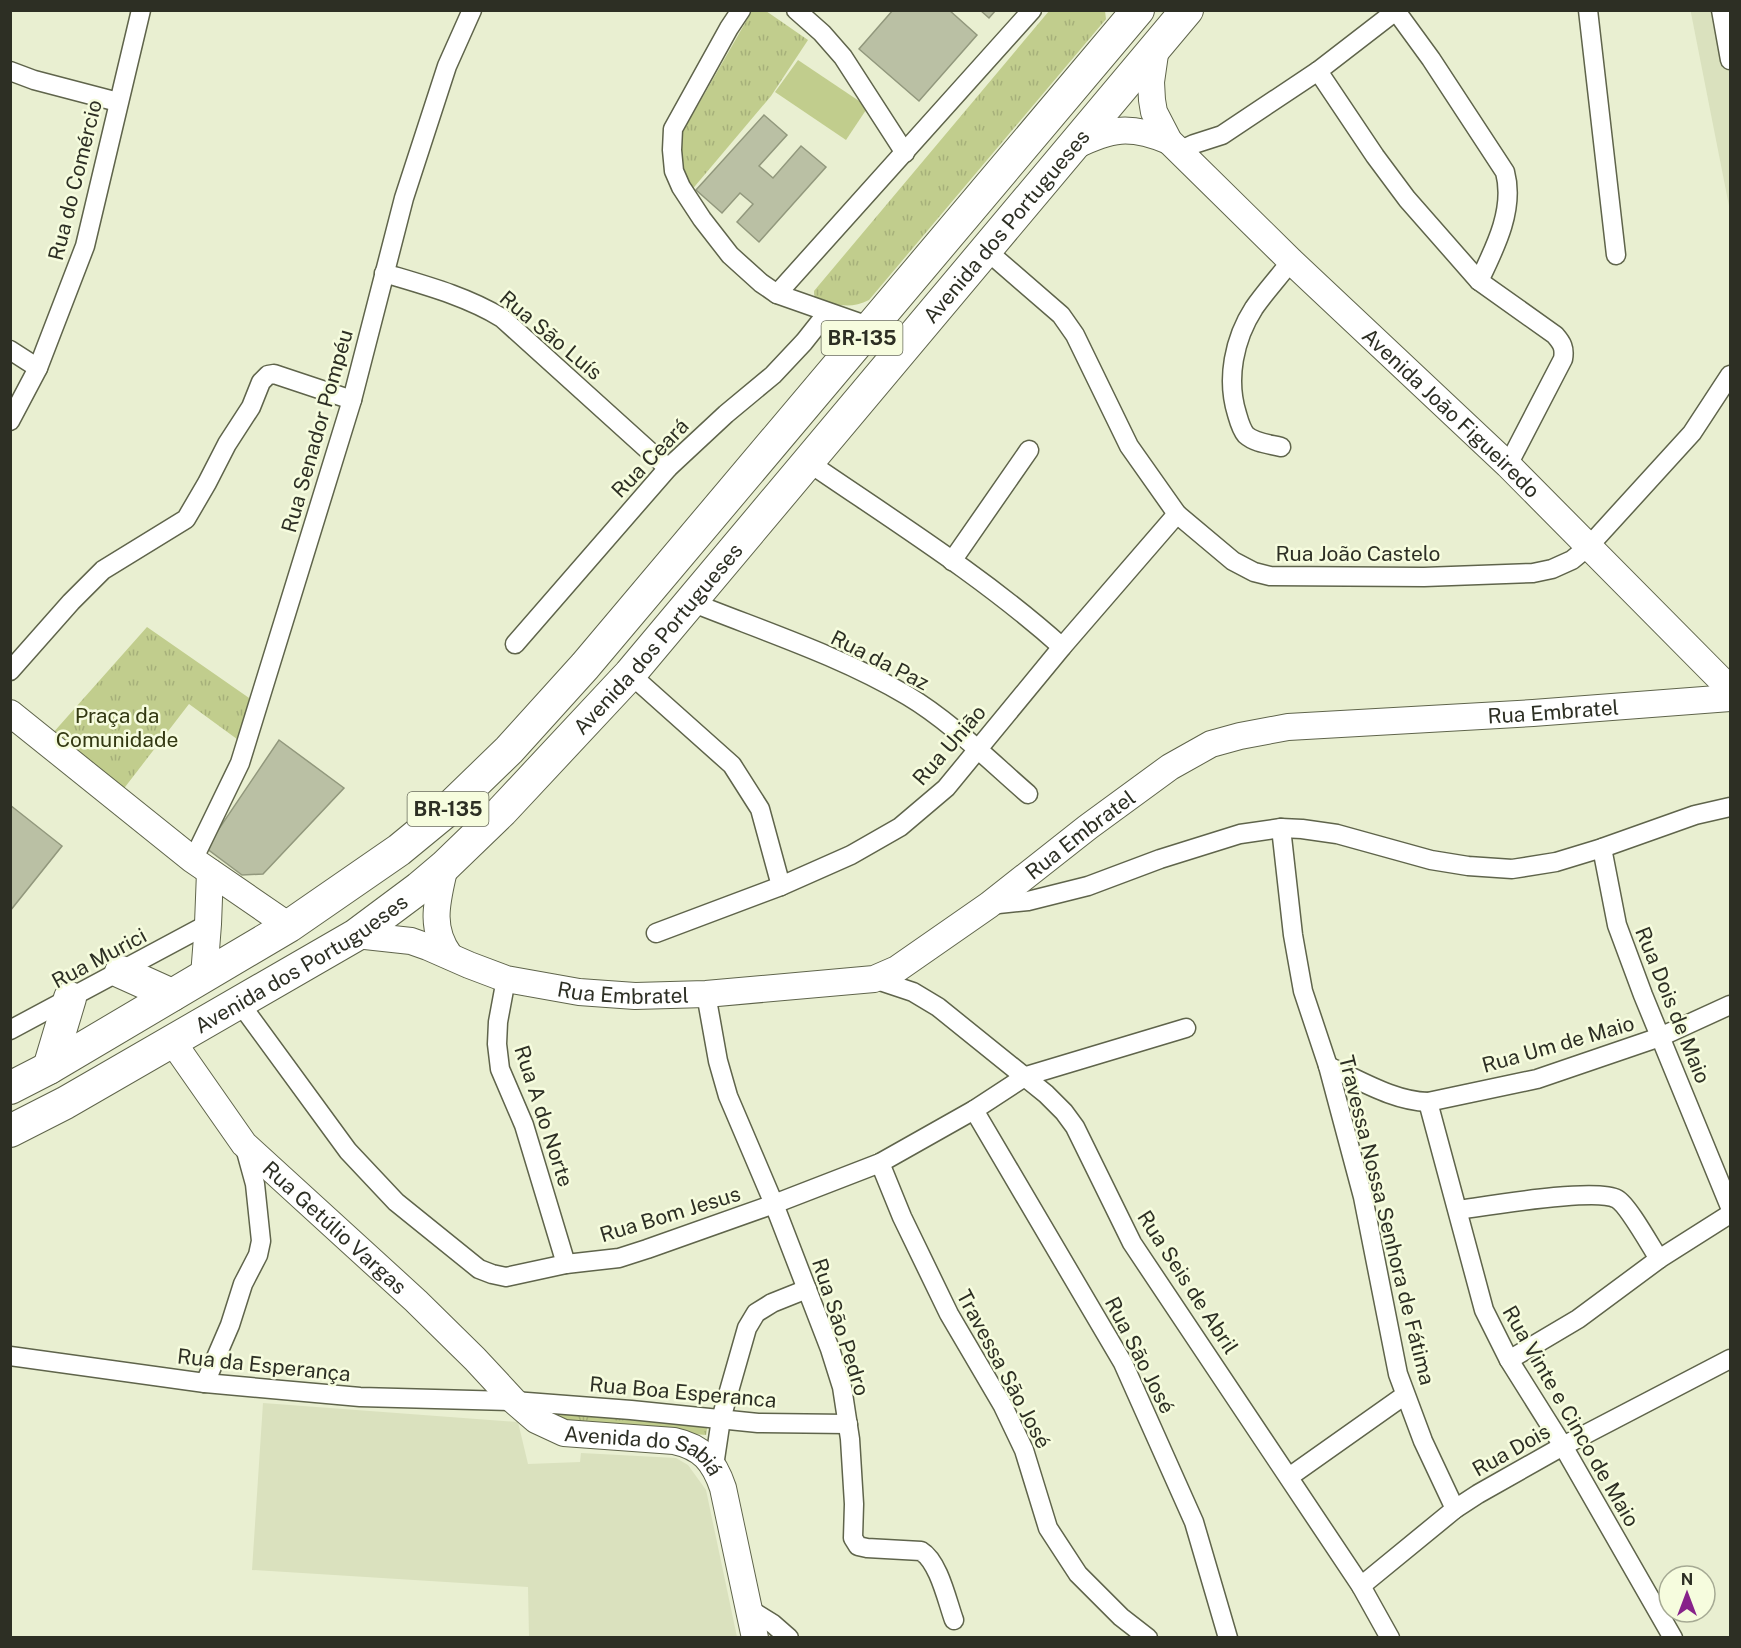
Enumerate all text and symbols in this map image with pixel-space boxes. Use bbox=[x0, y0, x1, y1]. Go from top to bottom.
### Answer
street label: Rua do Comércio bbox=[43, 97, 107, 263]
street label: Avenida dos Portugueses bbox=[917, 124, 1094, 328]
street label: Rua São Luís bbox=[495, 285, 607, 385]
road number: BR-135 bbox=[822, 321, 902, 355]
street label: Avenida João Figueiredo bbox=[1358, 322, 1545, 503]
street label: Rua Senador Pompéu bbox=[276, 327, 358, 535]
street label: Rua Ceará bbox=[606, 413, 694, 503]
street label: Avenida dos Portugueses bbox=[568, 538, 747, 739]
street label: Rua João Castelo bbox=[1276, 541, 1441, 566]
street label: Rua da Paz bbox=[827, 625, 933, 695]
street label: Rua Embratel bbox=[1487, 694, 1620, 728]
street label: Rua União bbox=[907, 700, 991, 790]
park label: Praça da Comunidade bbox=[56, 703, 178, 752]
street label: Rua Embratel bbox=[1020, 784, 1140, 884]
road number: BR-135 bbox=[408, 792, 488, 826]
street label: Avenida dos Portugueses bbox=[190, 889, 412, 1038]
street label: Rua Murici bbox=[47, 923, 151, 993]
street label: Rua Dois de Maio bbox=[1630, 923, 1716, 1087]
street label: Rua Embratel bbox=[555, 976, 689, 1009]
street label: Rua Um de Maio bbox=[1479, 1010, 1637, 1078]
street label: Rua A do Norte bbox=[509, 1042, 579, 1190]
street label: Travessa Nossa Senhora de Fátima bbox=[1334, 1053, 1440, 1387]
street label: Rua Getúlio Vargas bbox=[258, 1155, 412, 1299]
street label: Rua Bom Jesus bbox=[597, 1181, 743, 1247]
street label: Rua Seis de Abril bbox=[1132, 1205, 1244, 1359]
street label: Rua São Pedro bbox=[807, 1255, 875, 1399]
street label: Travessa São José bbox=[952, 1285, 1056, 1453]
street label: Rua São José bbox=[1100, 1292, 1180, 1418]
street label: Rua Vinte e Cinco de Maio bbox=[1497, 1301, 1645, 1531]
street label: Rua da Esperança bbox=[176, 1343, 352, 1387]
street label: Rua Boa Esperanca bbox=[588, 1371, 778, 1413]
street label: Rua Dois bbox=[1468, 1418, 1554, 1482]
street label: Avenida do Sabiá bbox=[563, 1421, 728, 1480]
north arrow bbox=[1657, 1564, 1717, 1624]
text: N bbox=[1681, 1570, 1693, 1589]

